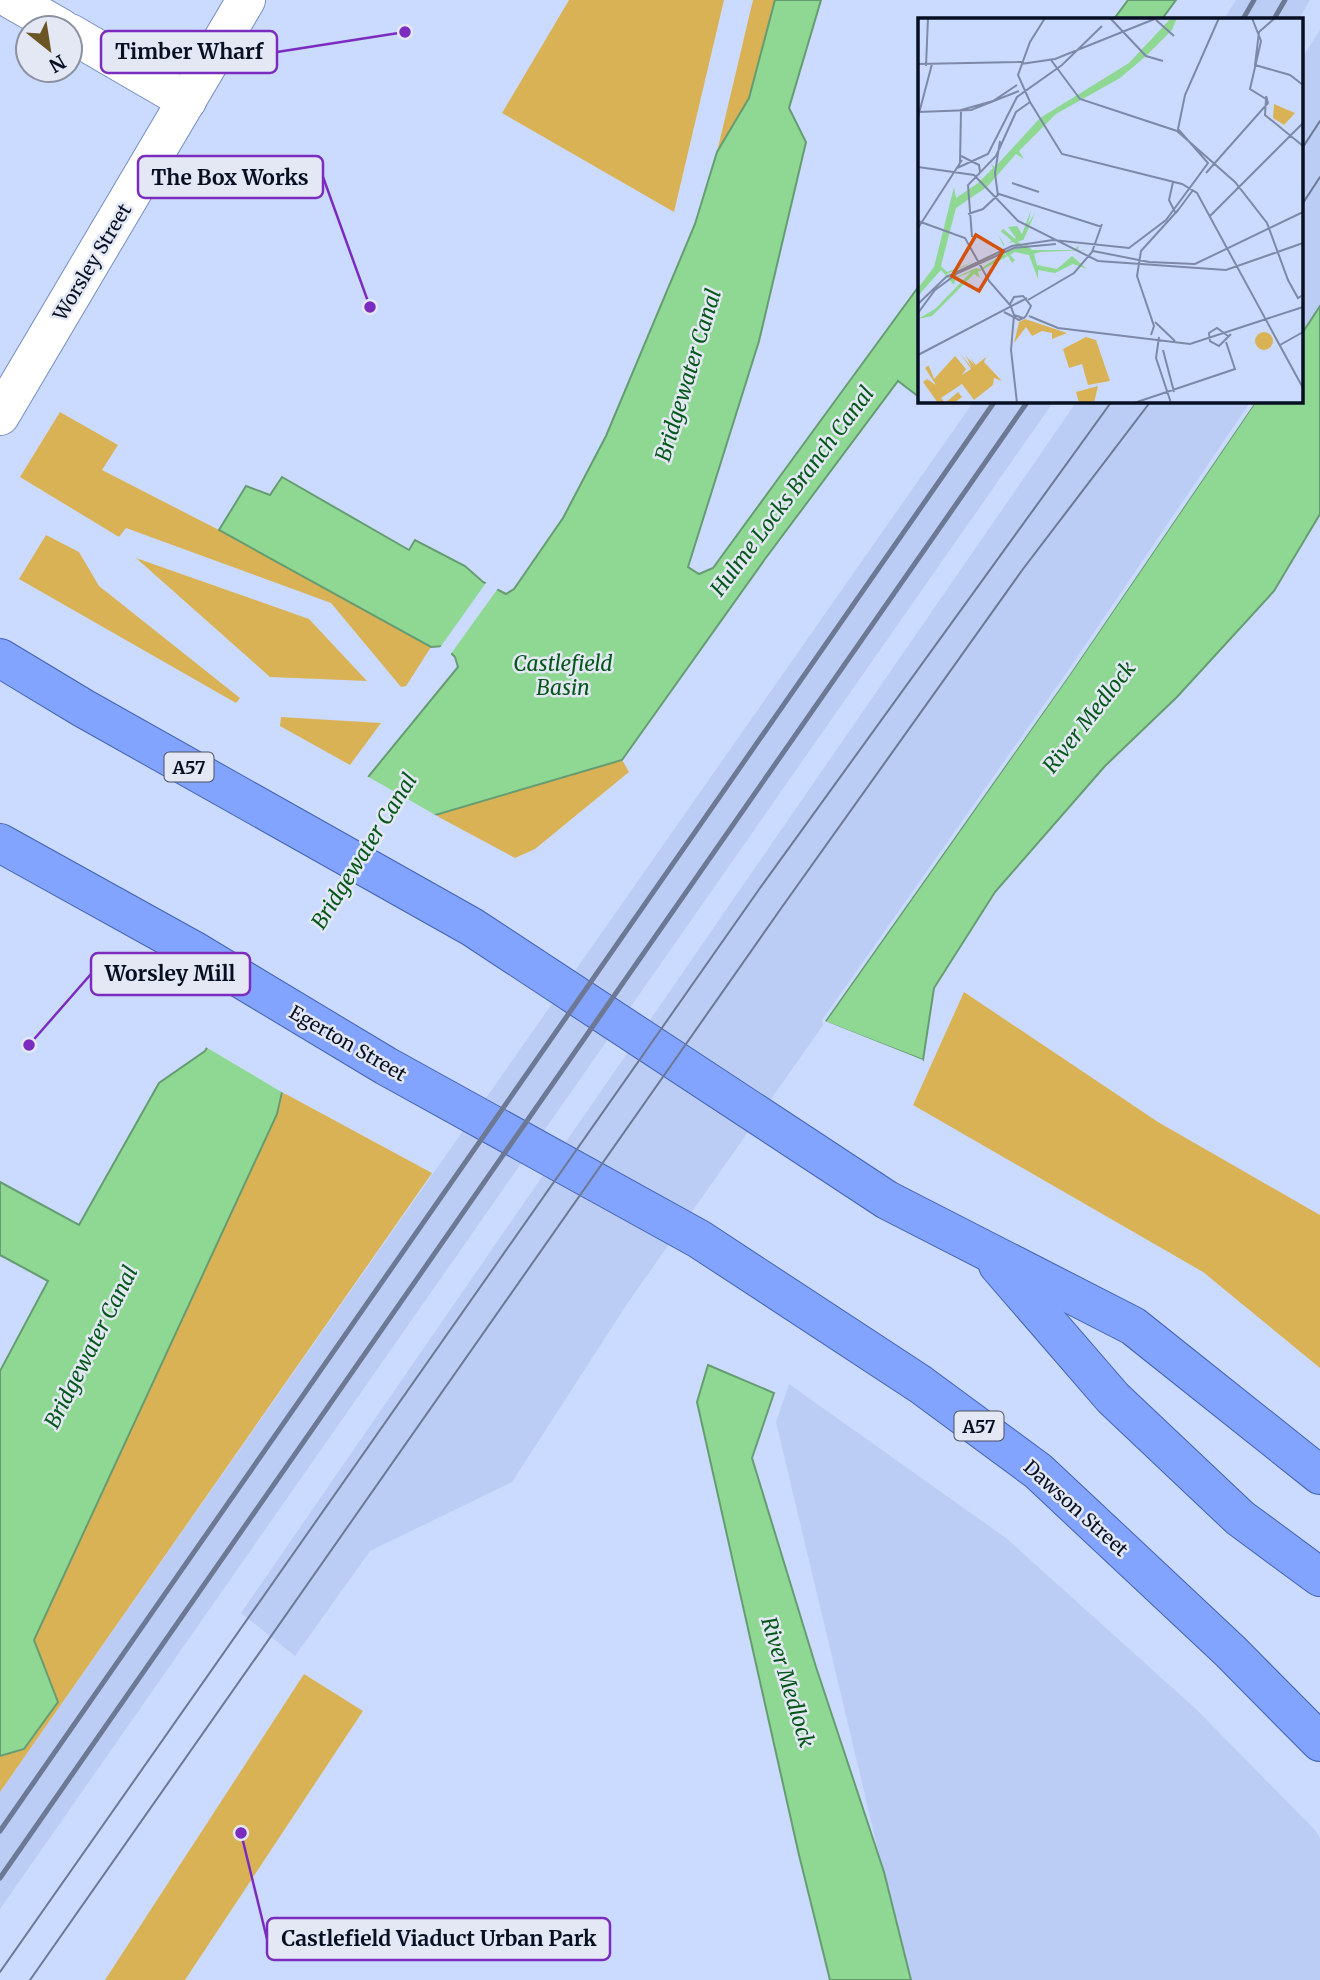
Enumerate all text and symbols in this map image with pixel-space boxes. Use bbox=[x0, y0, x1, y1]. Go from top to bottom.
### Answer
north arrow bbox=[14, 14, 84, 84]
inset map bbox=[918, 18, 1302, 402]
callout: Timber Wharf bbox=[101, 31, 277, 73]
text: Timber Wharf bbox=[115, 38, 265, 65]
text: N bbox=[45, 50, 70, 78]
callout: The Box Works bbox=[138, 156, 323, 198]
text: The Box Works bbox=[151, 164, 309, 191]
street label: Worsley Street bbox=[47, 199, 137, 326]
water label: Bridgewater Canal bbox=[649, 286, 727, 464]
water label: Hulme Locks Branch Canal bbox=[704, 381, 880, 602]
water label: Castlefield Basin bbox=[513, 650, 613, 701]
water label: River Medlock bbox=[1037, 655, 1142, 779]
road number: A57 bbox=[164, 752, 214, 782]
water label: Bridgewater Canal bbox=[305, 768, 423, 934]
callout: Worsley Mill bbox=[91, 953, 250, 995]
text: Worsley Mill bbox=[104, 960, 236, 987]
street label: Egerton Street bbox=[285, 1000, 411, 1087]
water label: Bridgewater Canal bbox=[38, 1261, 144, 1433]
road number: A57 bbox=[954, 1412, 1004, 1441]
street label: Dawson Street bbox=[1019, 1455, 1134, 1562]
water label: River Medlock bbox=[755, 1614, 821, 1751]
callout: Castlefield Viaduct Urban Park bbox=[267, 1918, 610, 1960]
text: Castlefield Viaduct Urban Park bbox=[281, 1925, 597, 1952]

